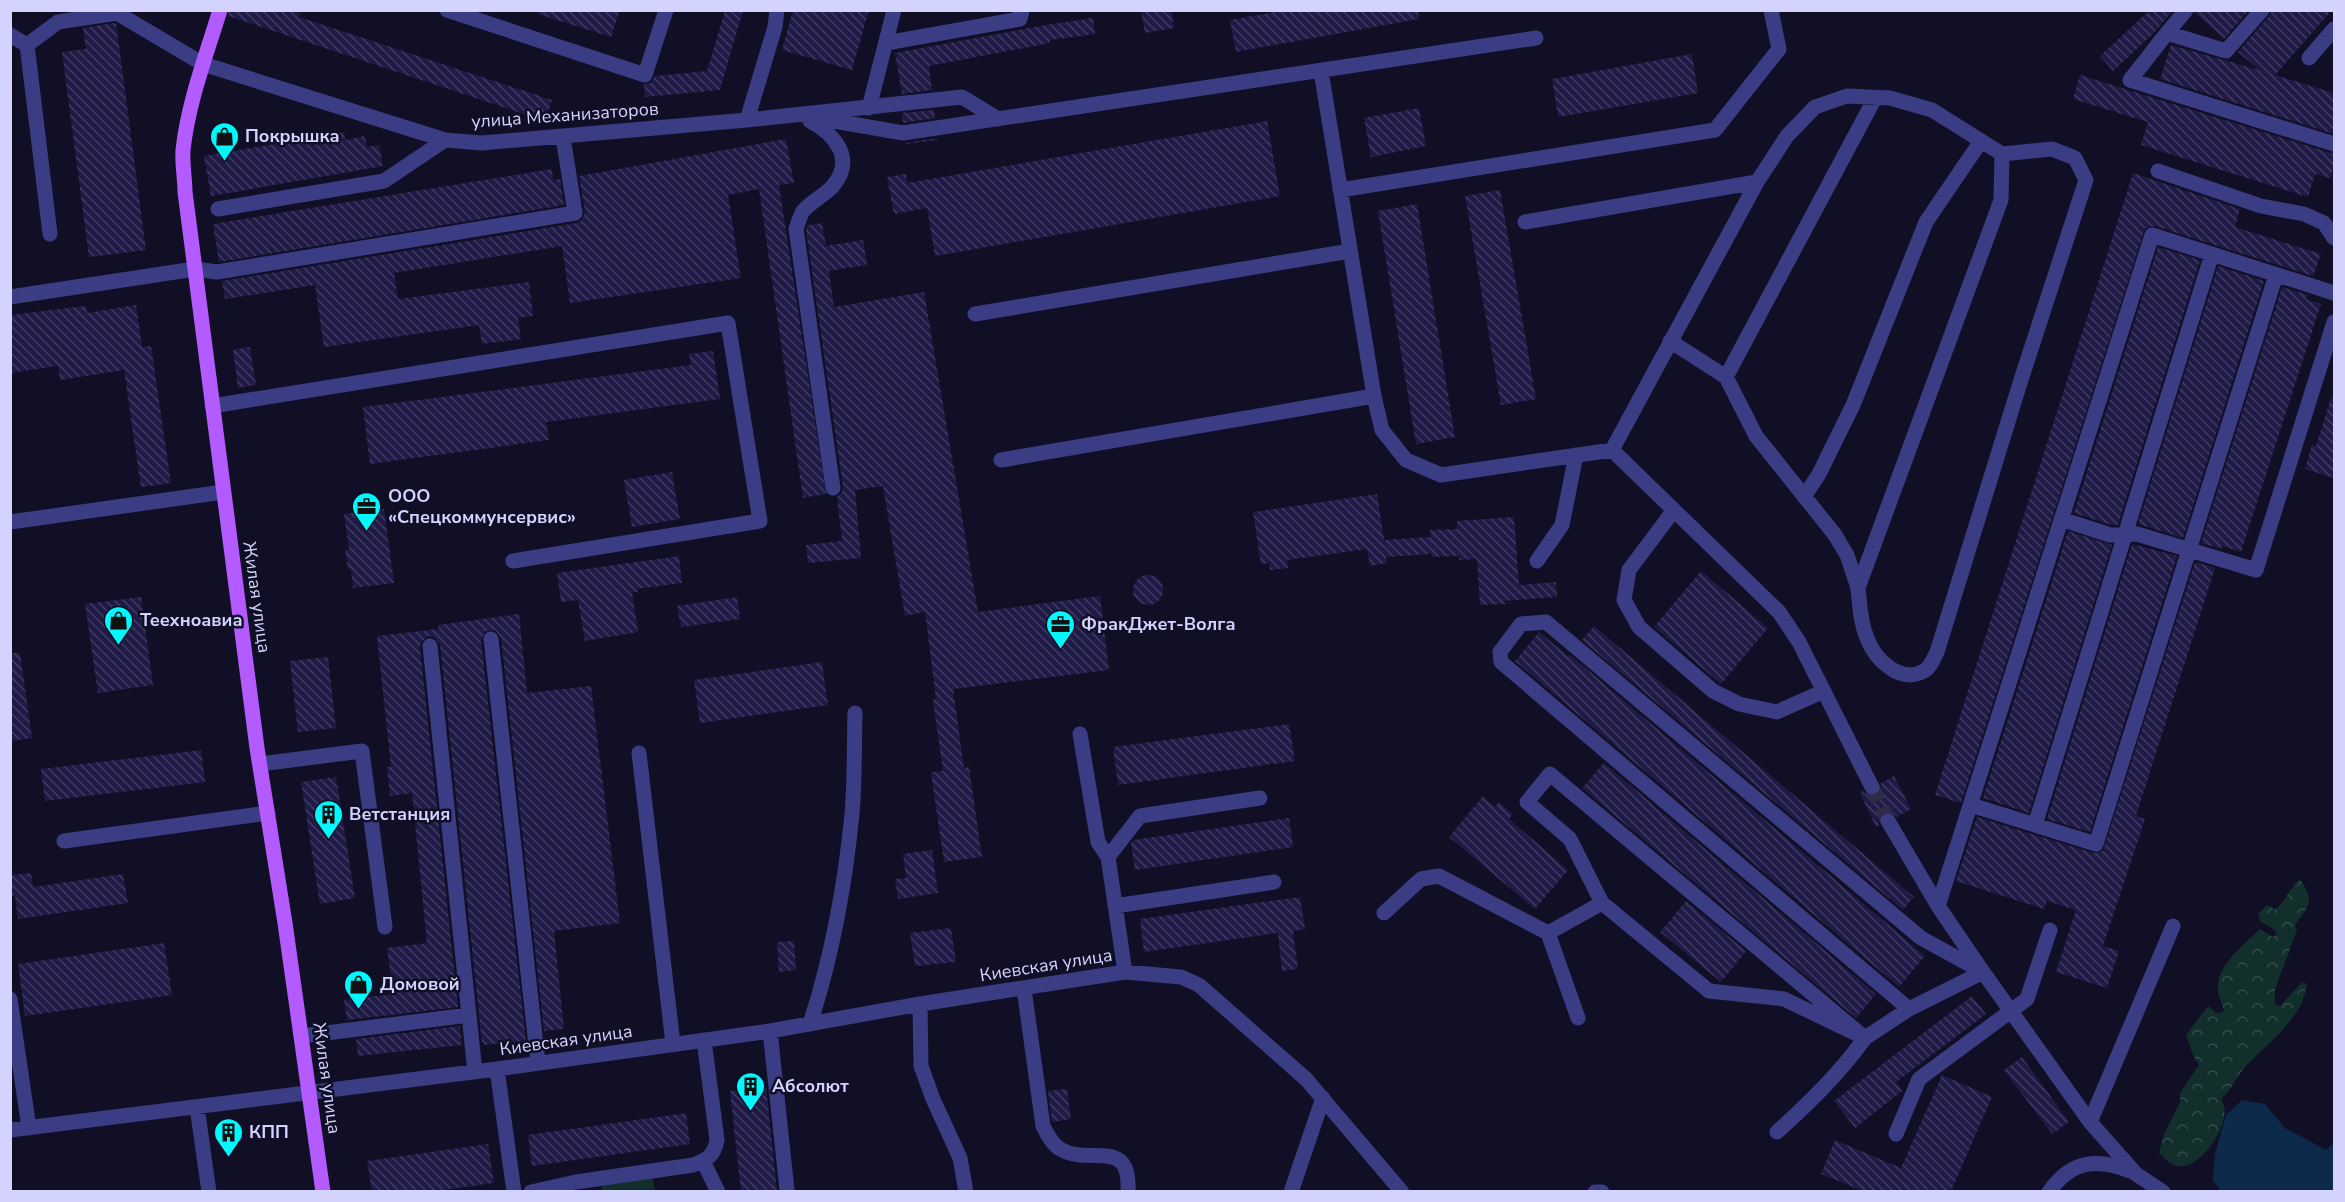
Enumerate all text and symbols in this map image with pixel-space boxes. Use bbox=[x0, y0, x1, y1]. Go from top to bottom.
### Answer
street label: улица Механизаторов bbox=[471, 96, 660, 134]
shop icon: Покрышка bbox=[208, 120, 240, 162]
place label: Покрышка bbox=[245, 124, 340, 148]
place label: ООО «Спецкоммунсервис» bbox=[388, 484, 576, 529]
office icon: ООО «Спецкоммунсервис» bbox=[351, 490, 383, 532]
street label: Жилая улица bbox=[237, 540, 277, 654]
shop icon: Теехноавиа bbox=[103, 604, 135, 646]
place label: Теехноавиа bbox=[140, 608, 243, 632]
office icon: ФракДжет-Волга bbox=[1044, 608, 1076, 650]
place label: ФракДжет-Волга bbox=[1081, 612, 1236, 636]
building icon: Ветстанция bbox=[312, 798, 344, 840]
place label: Ветстанция bbox=[349, 802, 450, 826]
street label: Киевская улица bbox=[978, 943, 1114, 987]
shop icon: Домовой bbox=[343, 968, 375, 1010]
place label: Домовой bbox=[380, 972, 460, 996]
street label: Киевская улица bbox=[498, 1019, 634, 1061]
street label: Жилая улица bbox=[307, 1021, 347, 1135]
building icon: Абсолют bbox=[735, 1070, 767, 1112]
place label: Абсолют bbox=[772, 1074, 849, 1098]
building icon: КПП bbox=[212, 1116, 244, 1158]
place label: КПП bbox=[249, 1120, 289, 1144]

